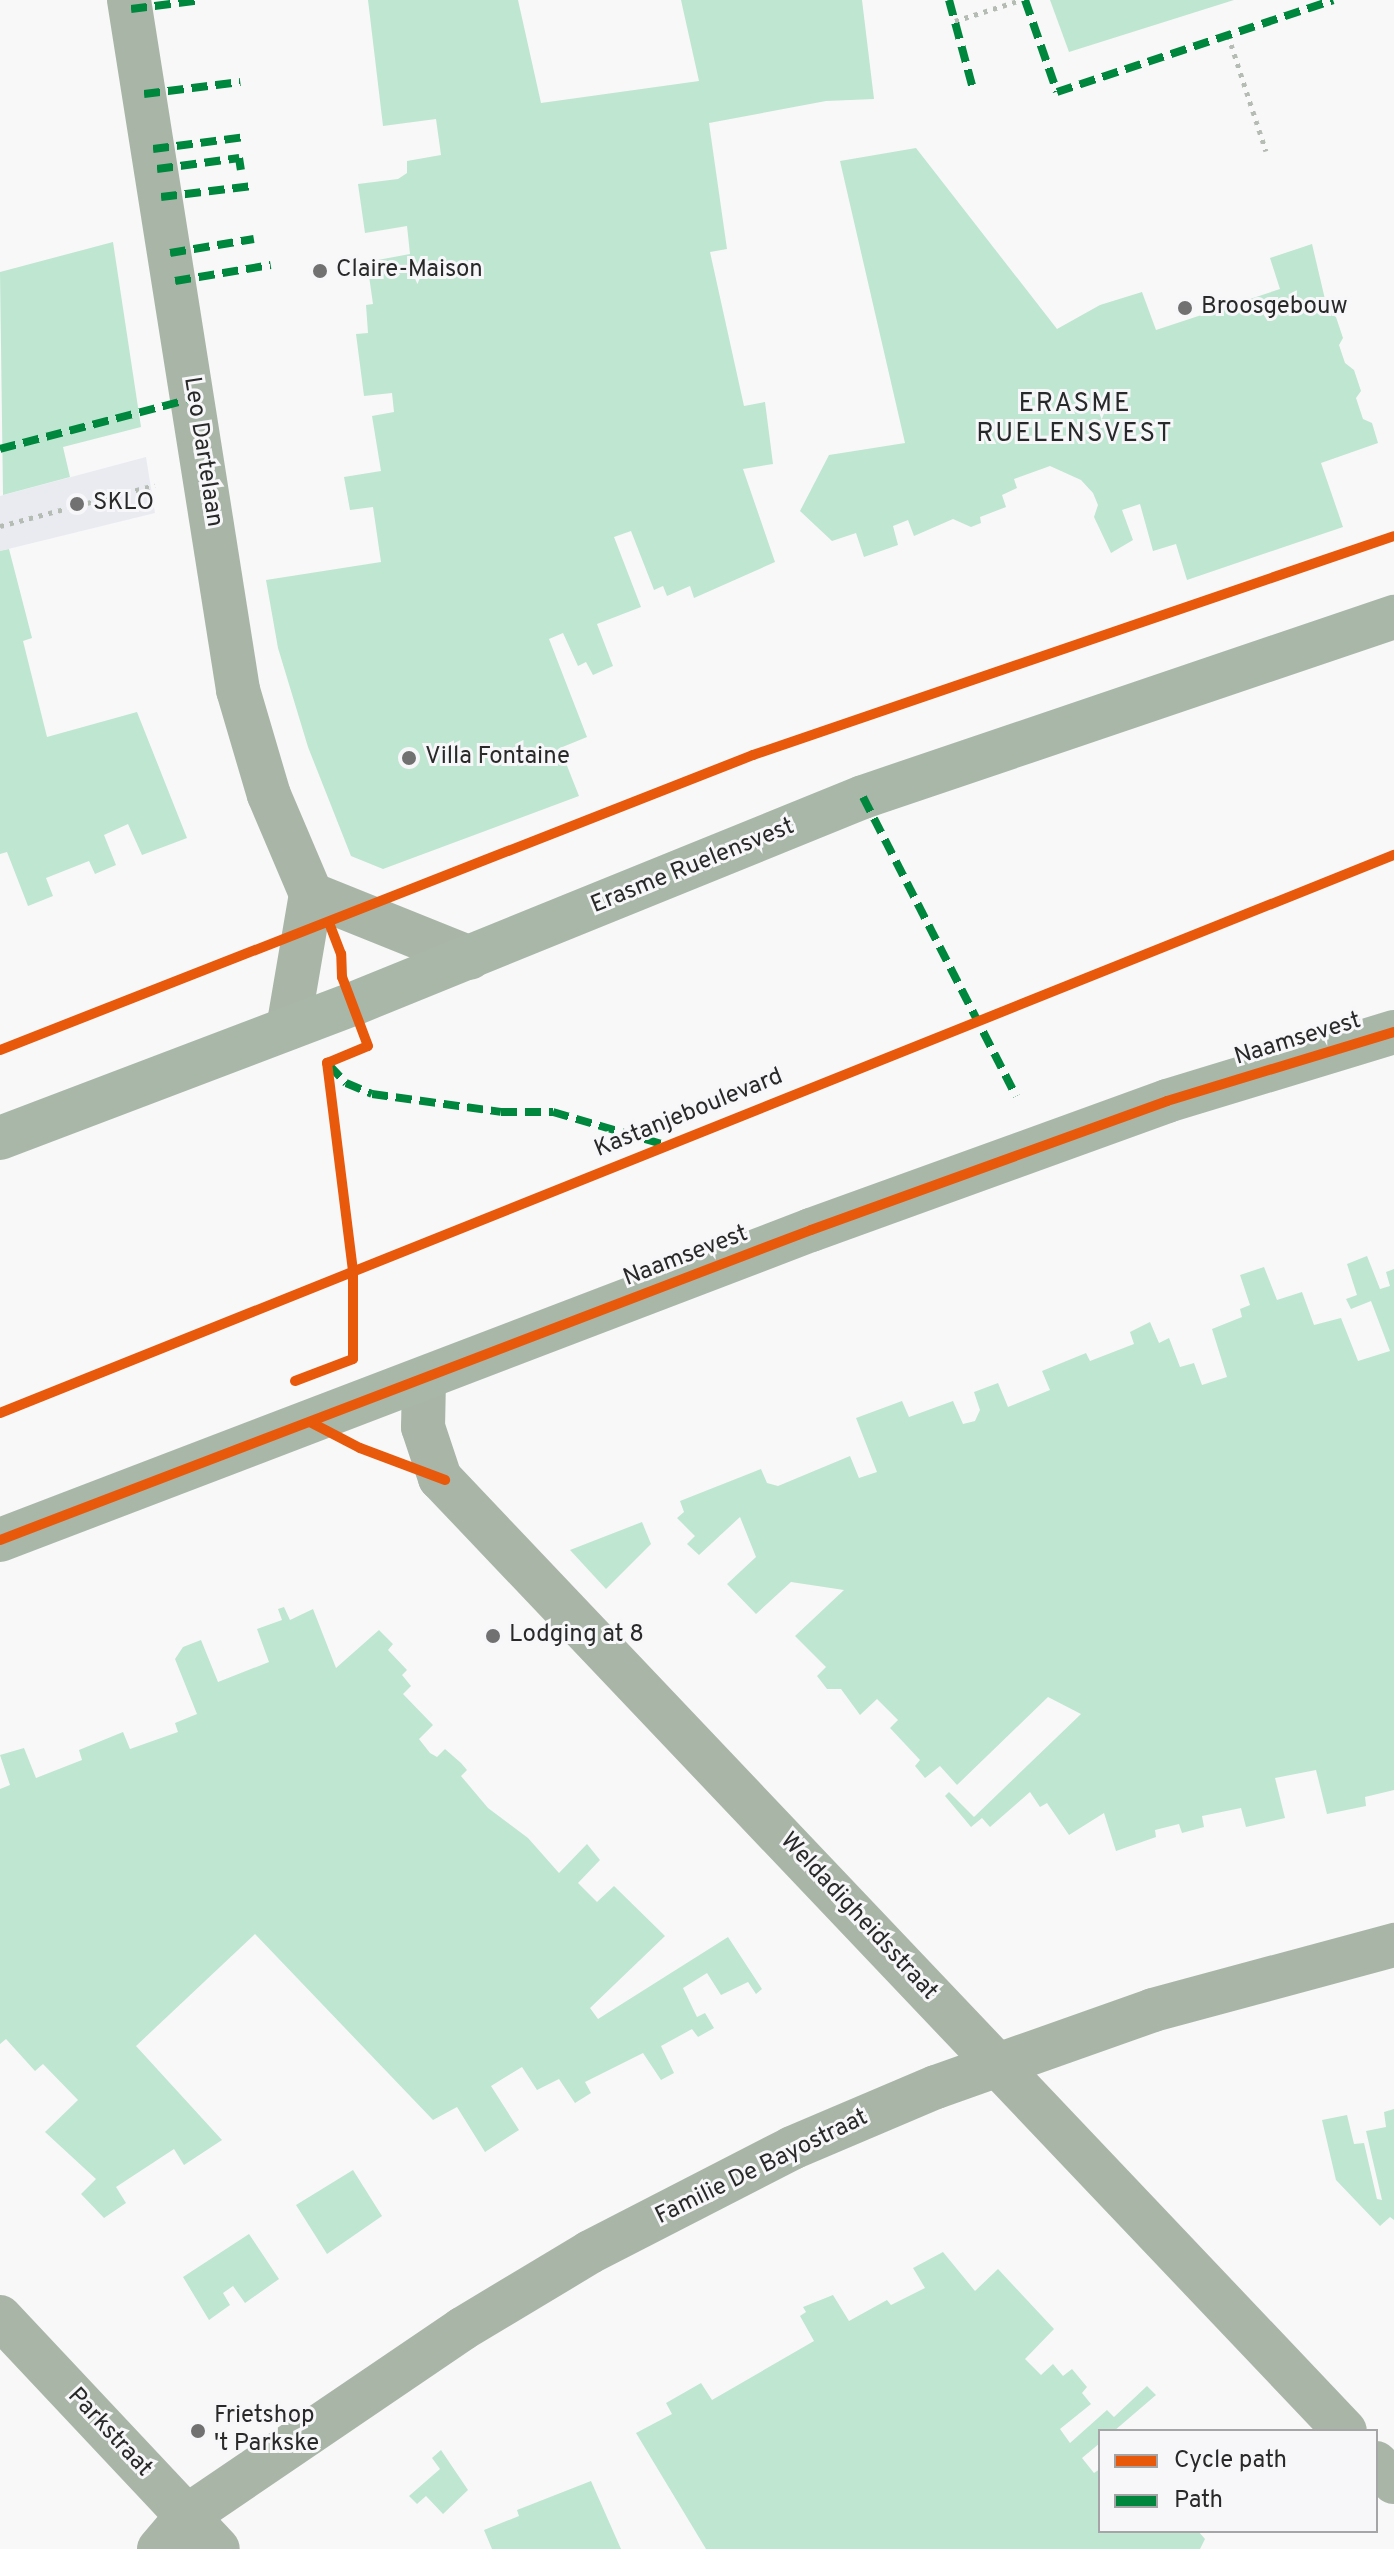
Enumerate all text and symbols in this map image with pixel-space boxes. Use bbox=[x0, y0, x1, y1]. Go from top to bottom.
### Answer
place label: Claire-Maison bbox=[336, 257, 483, 285]
marker: Claire-Maison bbox=[311, 262, 329, 280]
place label: Broosgebouw bbox=[1201, 294, 1348, 322]
marker: Broosgebouw bbox=[1176, 299, 1194, 317]
street label: Leo Dartelaan bbox=[176, 375, 228, 529]
district label: ERASME RUELENSVEST bbox=[976, 389, 1174, 450]
place label: SKLO bbox=[93, 490, 154, 518]
marker: SKLO bbox=[68, 495, 86, 513]
place label: Villa Fontaine bbox=[425, 744, 570, 772]
marker: Villa Fontaine bbox=[400, 749, 418, 767]
street label: Erasme Ruelensvest bbox=[587, 813, 799, 921]
street label: Naamsevest bbox=[1231, 1007, 1365, 1073]
street label: Kastanjeboulevard bbox=[591, 1063, 787, 1165]
street label: Naamsevest bbox=[620, 1220, 752, 1294]
place label: Lodging at 8 bbox=[509, 1622, 644, 1650]
marker: Lodging at 8 bbox=[484, 1627, 502, 1645]
street label: Weldadigheidsstraat bbox=[773, 1827, 943, 2007]
street label: Familie De Bayostraat bbox=[651, 2104, 873, 2232]
street label: Parkstraat bbox=[61, 2383, 157, 2483]
place label: Frietshop 't Parkske bbox=[214, 2403, 319, 2459]
marker: Frietshop 't Parkske bbox=[189, 2422, 207, 2440]
legend bbox=[1098, 2429, 1378, 2533]
text: Cycle path bbox=[1174, 2446, 1287, 2476]
text: Path bbox=[1174, 2486, 1223, 2516]

